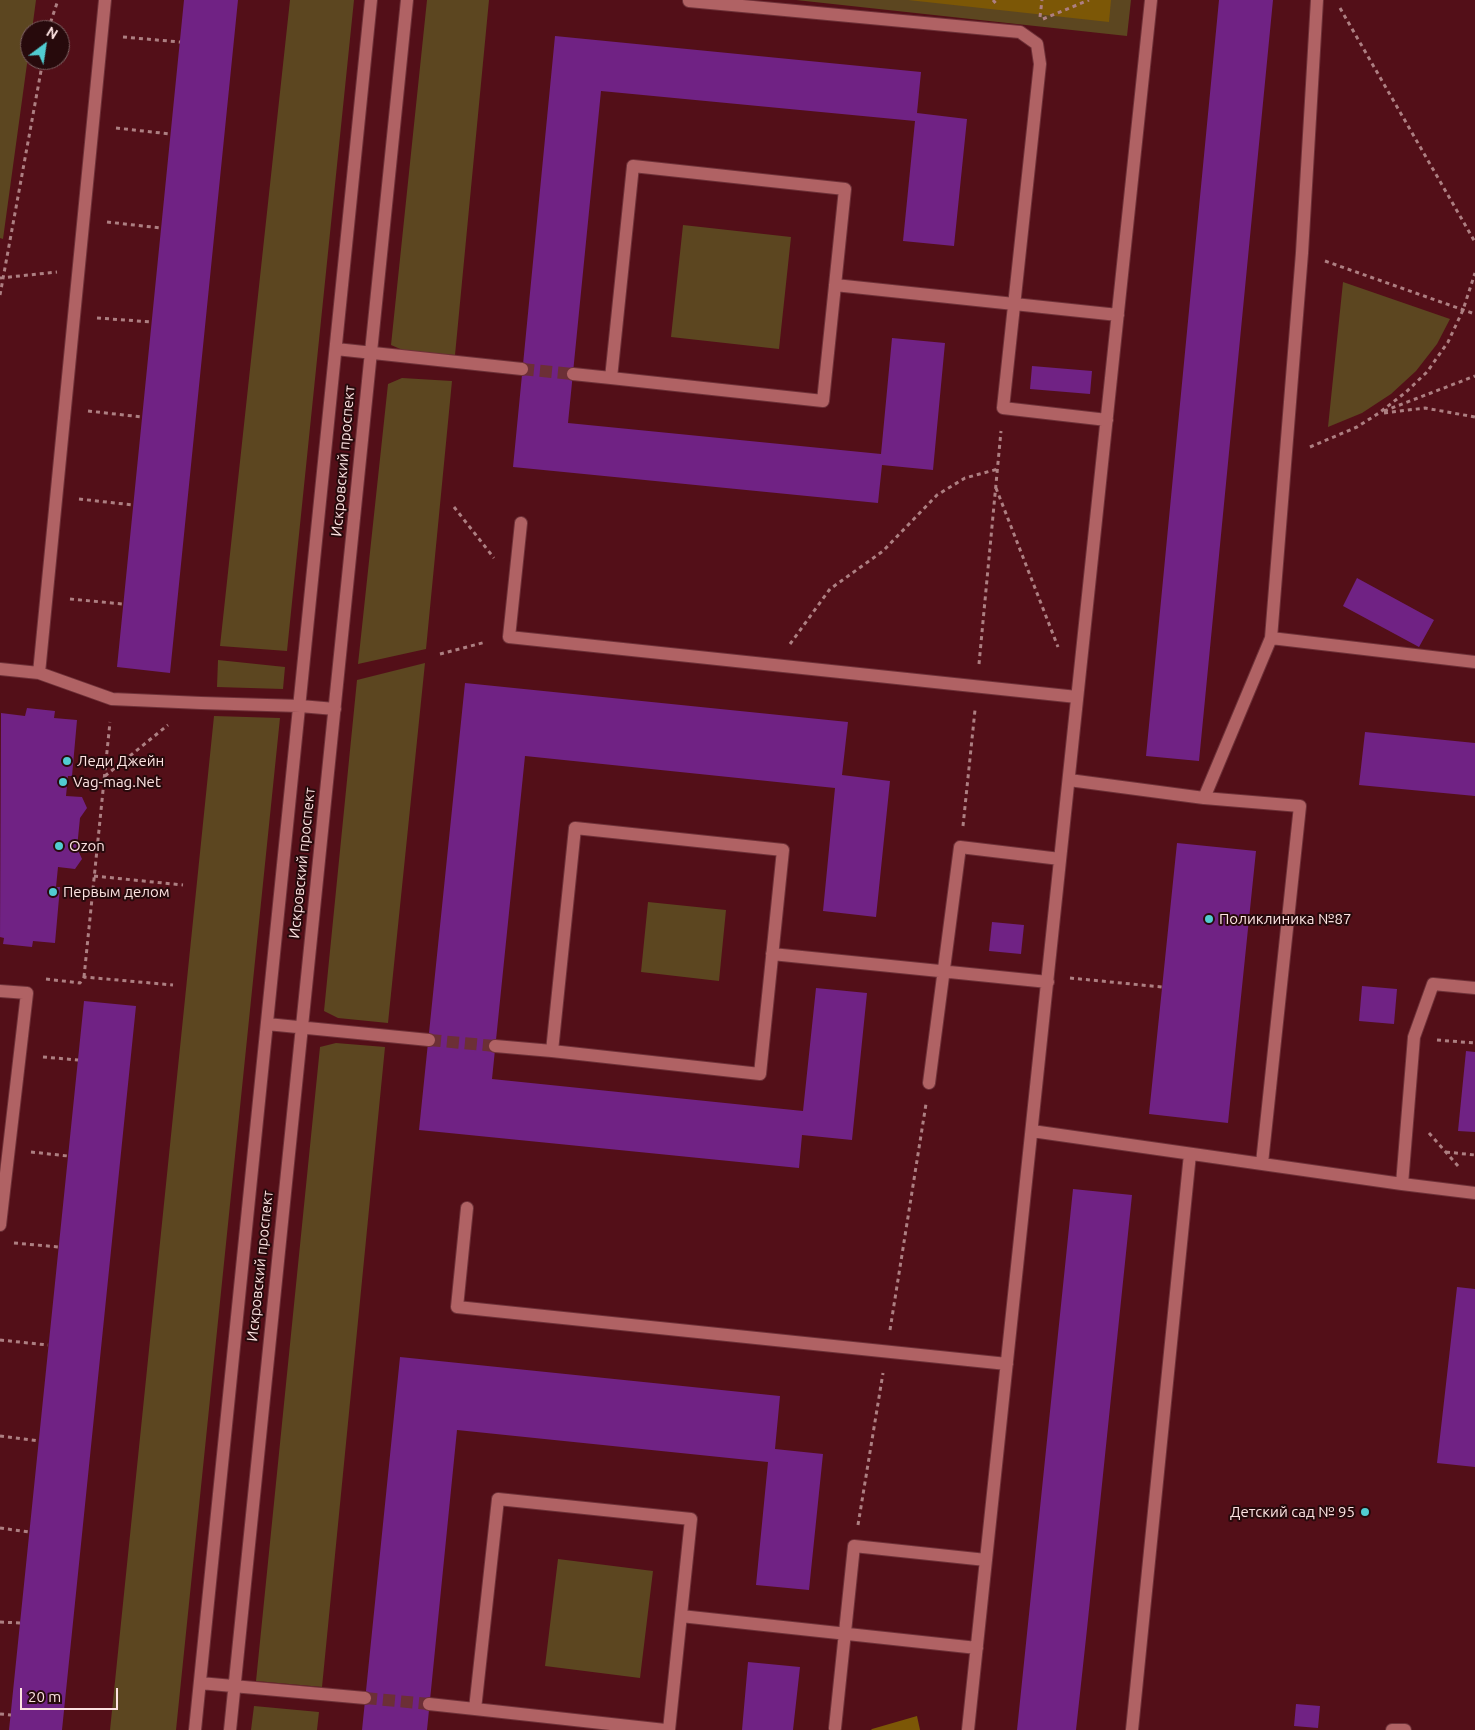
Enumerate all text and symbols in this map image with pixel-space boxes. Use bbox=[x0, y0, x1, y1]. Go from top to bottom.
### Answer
north arrow bbox=[20, 20, 70, 70]
text: N bbox=[44, 23, 61, 43]
street label: Искровский проспект bbox=[327, 385, 359, 537]
place label: Леди Джейн bbox=[77, 752, 164, 770]
marker: Леди Джейн bbox=[61, 755, 73, 767]
place label: Vag-mag.Net bbox=[73, 773, 161, 791]
marker: Vag-mag.Net bbox=[57, 776, 69, 788]
street label: Искровский проспект bbox=[285, 787, 319, 939]
place label: Ozon bbox=[69, 837, 105, 855]
marker: Ozon bbox=[53, 840, 65, 852]
place label: Первым делом bbox=[63, 883, 170, 901]
marker: Первым делом bbox=[47, 886, 59, 898]
place label: Поликлиника №87 bbox=[1219, 910, 1351, 928]
marker: Поликлиника №87 bbox=[1203, 913, 1215, 925]
street label: Искровский проспект bbox=[243, 1190, 277, 1342]
place label: Детский сад № 95 bbox=[1230, 1503, 1355, 1521]
marker: Детский сад № 95 bbox=[1359, 1506, 1371, 1518]
scale bar bbox=[22, 1678, 120, 1710]
text: 20 m bbox=[28, 1688, 61, 1705]

